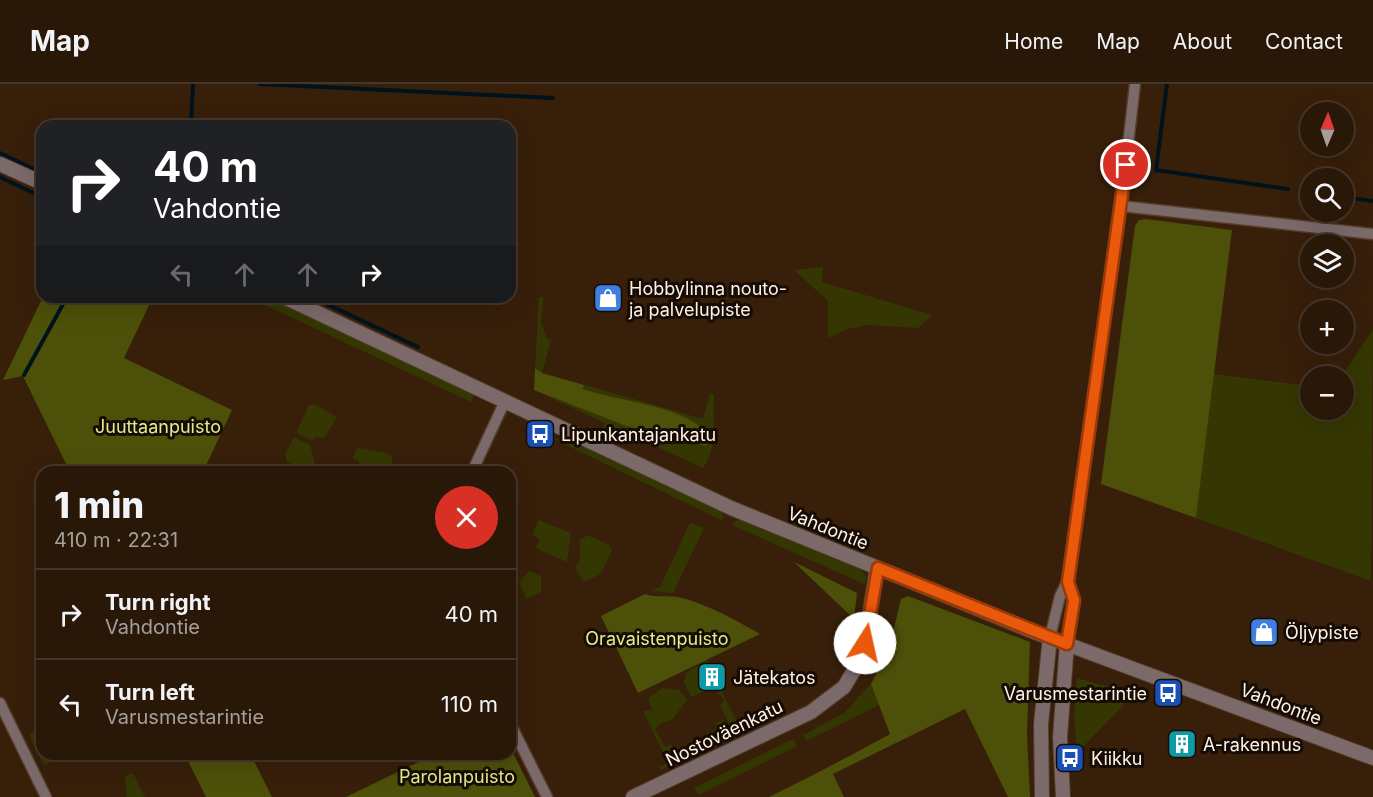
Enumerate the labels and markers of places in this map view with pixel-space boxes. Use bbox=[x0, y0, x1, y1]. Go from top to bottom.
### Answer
pin bbox=[1100, 139, 1151, 190]
place label: Hobbylinna nouto- ja palvelupiste bbox=[628, 278, 787, 320]
shop icon: Hobbylinna nouto- ja palvelupiste bbox=[592, 282, 624, 314]
bus stop icon: Lipunkantajankatu bbox=[524, 418, 556, 450]
place label: Lipunkantajankatu bbox=[561, 424, 716, 445]
shop icon: Öljypiste bbox=[1248, 616, 1280, 648]
place label: Öljypiste bbox=[1285, 621, 1359, 643]
building icon: Jätekatos bbox=[696, 661, 728, 693]
place label: Jätekatos bbox=[733, 667, 816, 688]
bus stop icon: Varusmestarintie bbox=[1152, 677, 1184, 709]
place label: Varusmestarintie bbox=[1004, 683, 1147, 704]
building icon: A-rakennus bbox=[1166, 728, 1198, 760]
place label: A-rakennus bbox=[1203, 734, 1301, 755]
bus stop icon: Kiikku bbox=[1054, 742, 1086, 774]
place label: Kiikku bbox=[1091, 748, 1143, 769]

